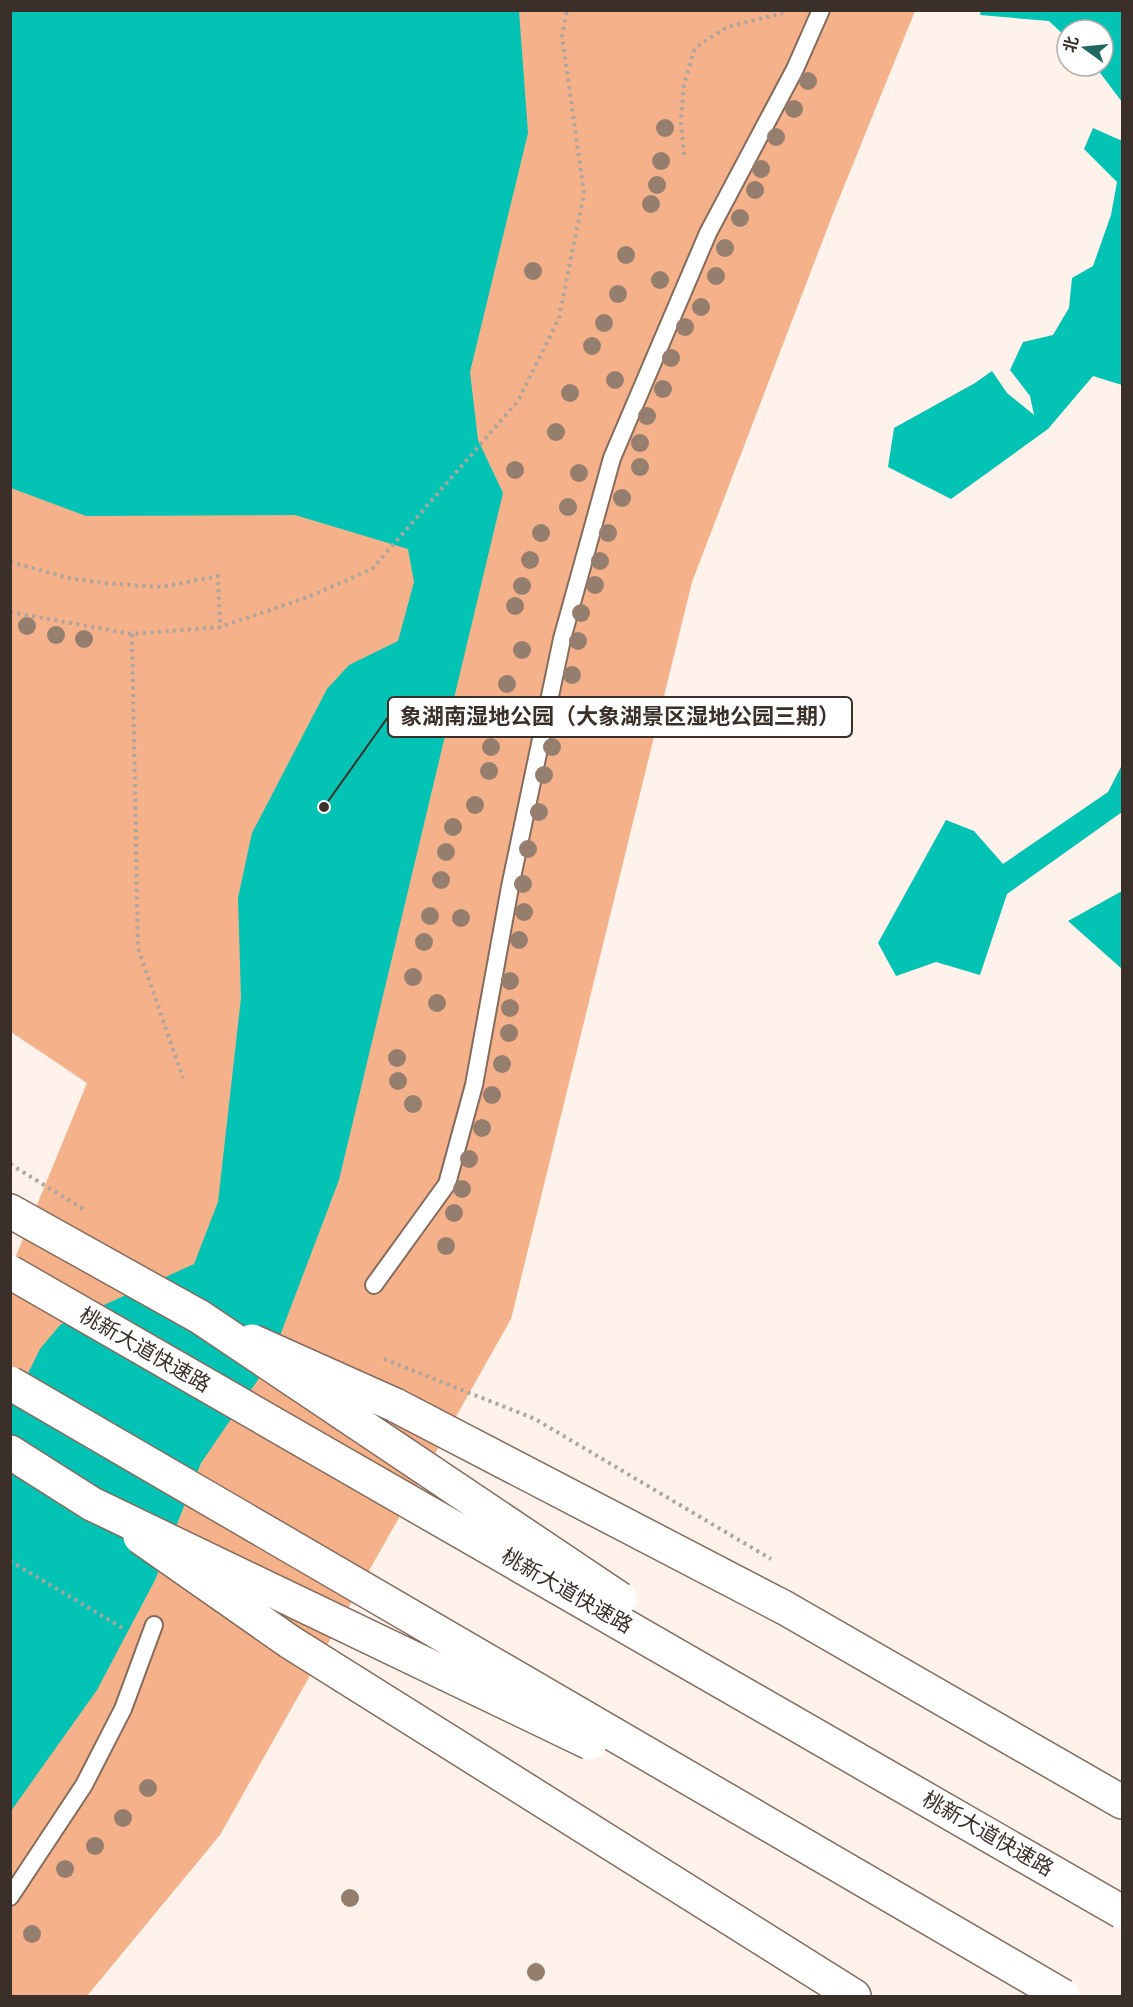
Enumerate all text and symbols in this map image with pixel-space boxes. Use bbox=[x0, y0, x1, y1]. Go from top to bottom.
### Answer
north arrow bbox=[1055, 18, 1115, 78]
text: 北 bbox=[1060, 34, 1082, 54]
callout: 象湖南湿地公园（大象湖景区湿地公园三期） bbox=[388, 697, 852, 737]
text: 象湖南湿地公园（大象湖景区湿地公园三期） bbox=[400, 703, 840, 730]
street label: 桃新大道快速路 bbox=[75, 1302, 215, 1398]
street label: 桃新大道快速路 bbox=[497, 1543, 637, 1639]
street label: 桃新大道快速路 bbox=[918, 1786, 1058, 1882]

